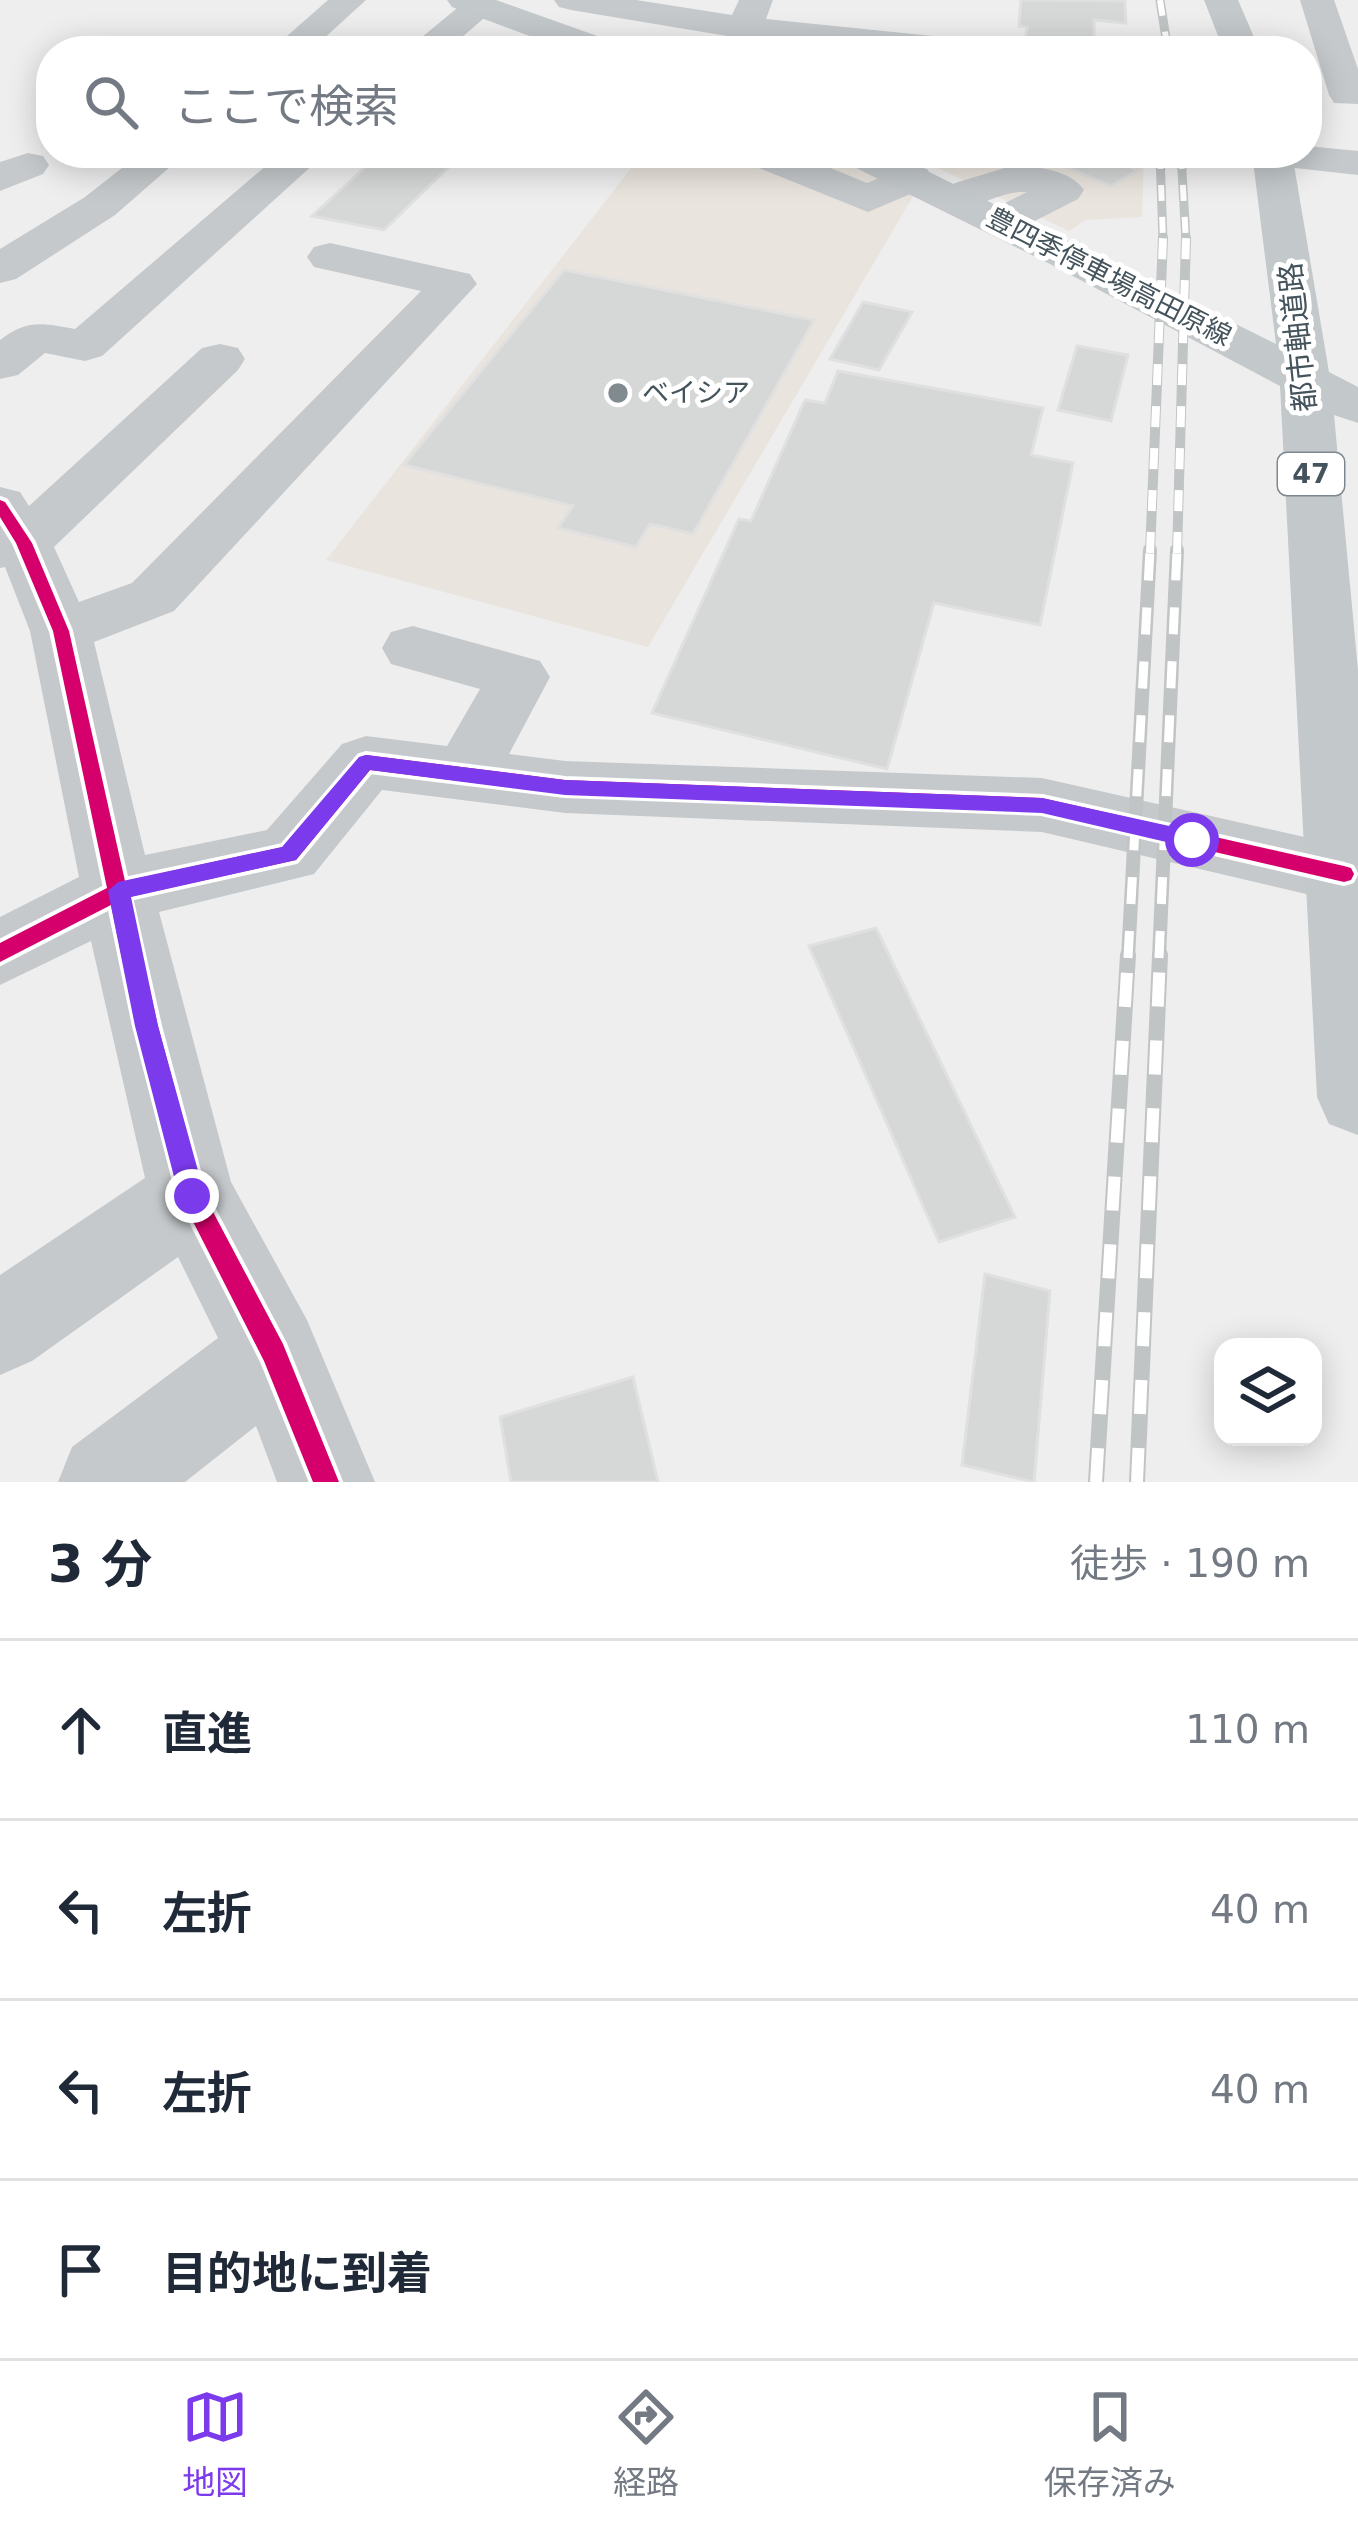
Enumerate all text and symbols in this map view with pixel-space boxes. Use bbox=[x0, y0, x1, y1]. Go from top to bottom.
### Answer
search box bbox=[36, 36, 1322, 168]
icon: search bbox=[78, 69, 144, 135]
text: ここで検索 bbox=[174, 80, 399, 133]
street label: 豊四季停車場高田原線 bbox=[982, 201, 1237, 352]
street label: 都市軸道路 bbox=[1272, 261, 1323, 413]
place label: ベイシア bbox=[642, 377, 750, 408]
marker: ベイシア bbox=[605, 380, 631, 406]
road number: 47 bbox=[1278, 453, 1344, 495]
route start bbox=[1165, 813, 1219, 867]
route end bbox=[165, 1169, 219, 1223]
map controls bbox=[1214, 1338, 1322, 1446]
button: layers bbox=[1214, 1338, 1322, 1446]
text: 3 分 bbox=[48, 1535, 152, 1594]
text: 徒歩 · 190 m bbox=[1070, 1541, 1310, 1586]
icon: ahead bbox=[48, 1697, 114, 1763]
text: 直進 bbox=[162, 1707, 252, 1760]
text: 110 m bbox=[1185, 1707, 1310, 1752]
icon: left bbox=[48, 1877, 114, 1943]
text: 左折 bbox=[162, 1887, 252, 1940]
text: 40 m bbox=[1210, 1887, 1310, 1932]
icon: left bbox=[48, 2057, 114, 2123]
text: 左折 bbox=[162, 2067, 252, 2120]
text: 40 m bbox=[1210, 2067, 1310, 2112]
icon: arrive bbox=[48, 2237, 114, 2303]
text: 目的地に到着 bbox=[162, 2247, 432, 2300]
tab: 地図 bbox=[182, 2384, 248, 2504]
tab: 経路 bbox=[613, 2384, 679, 2504]
tab: 保存済み bbox=[1044, 2384, 1176, 2504]

